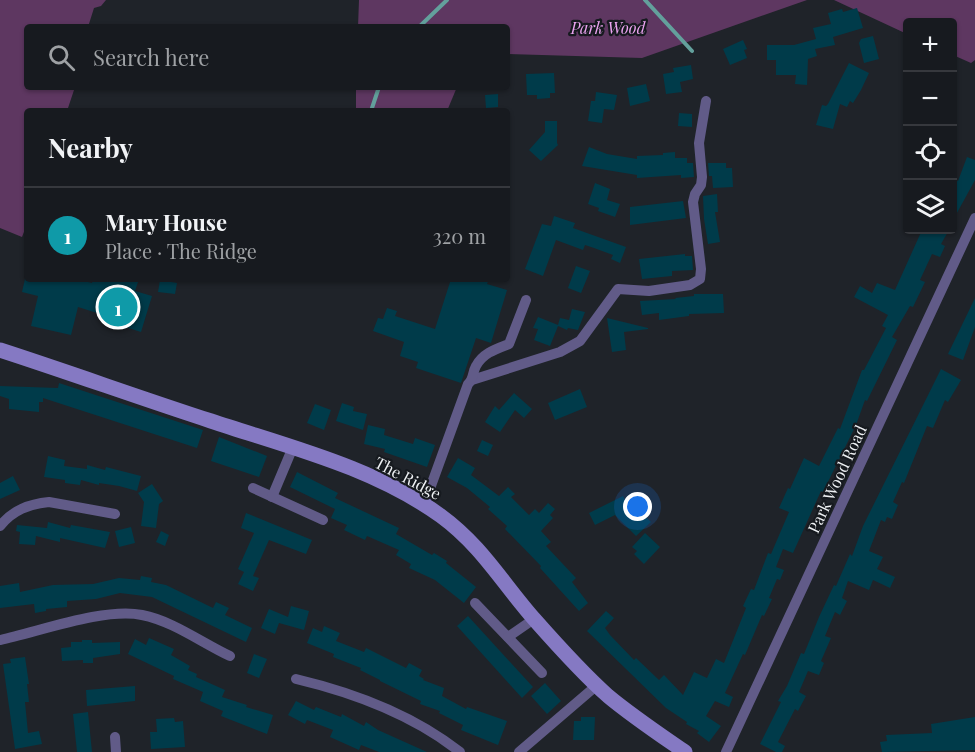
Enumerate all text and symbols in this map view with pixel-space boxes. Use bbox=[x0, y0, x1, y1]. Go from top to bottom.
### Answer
park label: Park Wood bbox=[570, 17, 647, 38]
map controls bbox=[903, 18, 957, 234]
button: + bbox=[903, 18, 957, 72]
search box bbox=[24, 24, 510, 90]
icon: search bbox=[45, 41, 78, 74]
text: Search here bbox=[93, 42, 209, 72]
button: − bbox=[903, 72, 957, 126]
button: locate bbox=[903, 126, 957, 180]
text: Nearby bbox=[48, 130, 133, 165]
button: layers bbox=[903, 180, 957, 234]
text: Mary House bbox=[105, 207, 227, 237]
text: 1 bbox=[64, 222, 71, 249]
text: 320 m bbox=[433, 222, 486, 249]
text: Place · The Ridge bbox=[105, 237, 257, 264]
pin: 1 bbox=[98, 284, 138, 330]
street label: Park Wood Road bbox=[802, 421, 871, 536]
street label: The Ridge bbox=[371, 451, 445, 504]
your location bbox=[623, 492, 652, 521]

